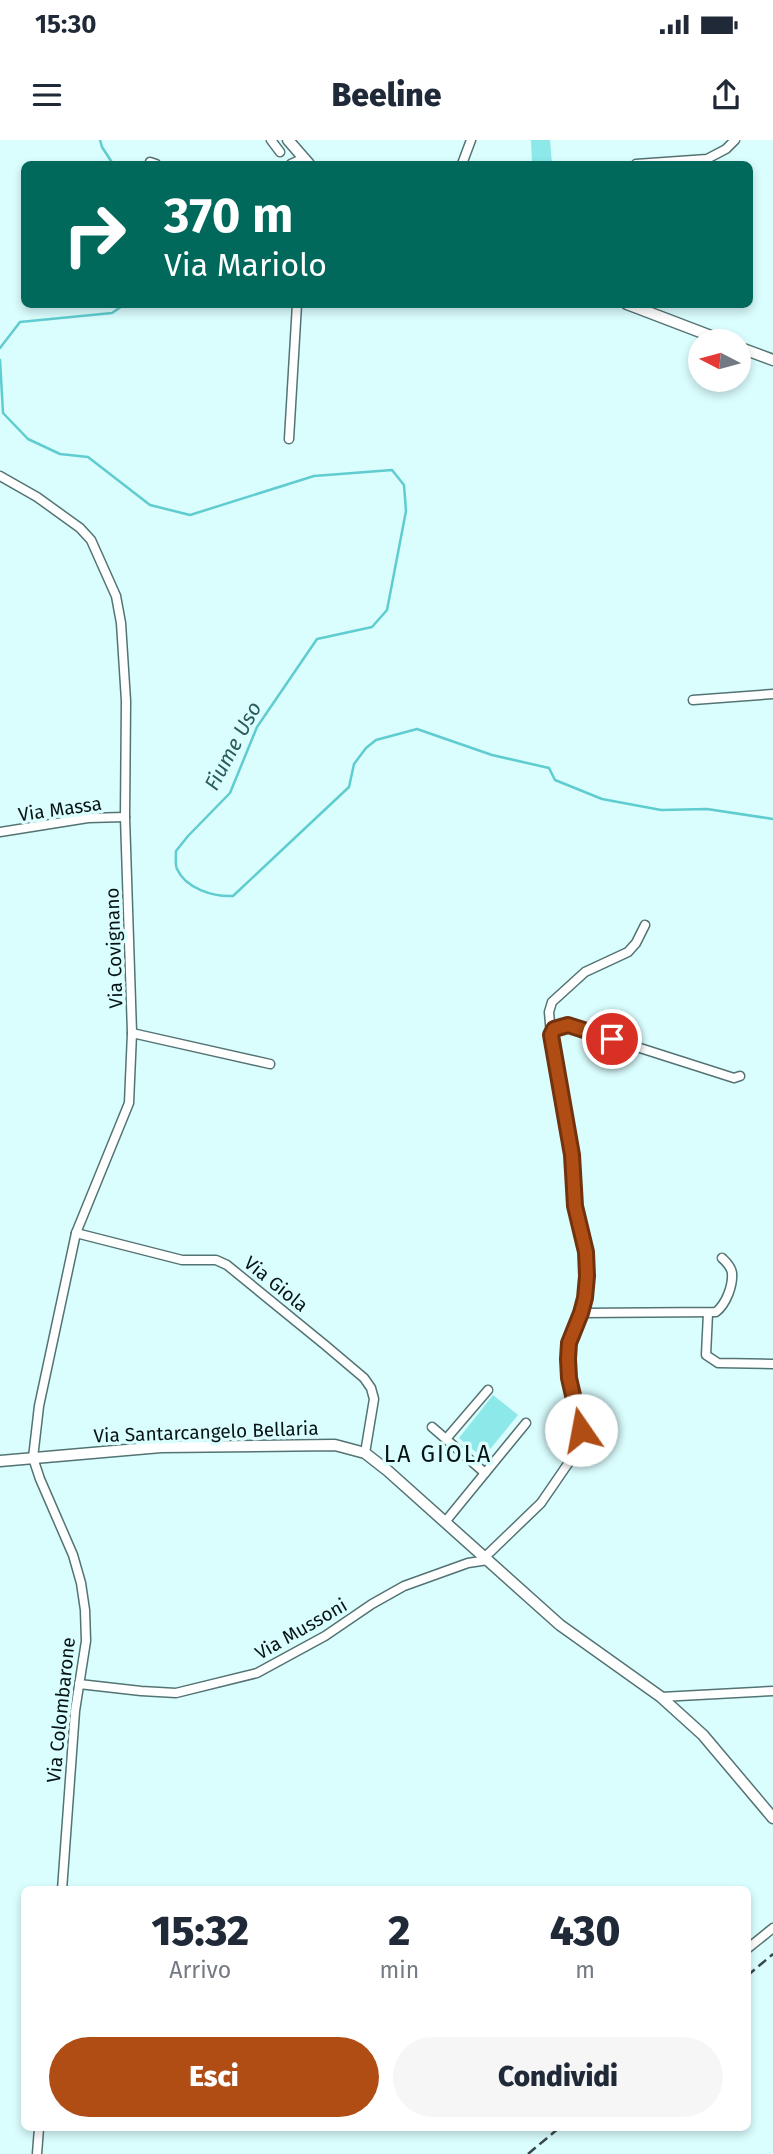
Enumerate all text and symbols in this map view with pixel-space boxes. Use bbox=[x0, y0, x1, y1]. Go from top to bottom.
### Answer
text: 15:30 bbox=[35, 9, 96, 40]
icon: menu bbox=[28, 76, 66, 114]
text: Beeline bbox=[331, 76, 442, 114]
icon: share bbox=[707, 76, 745, 114]
text: 370 m bbox=[164, 186, 293, 245]
icon: right bbox=[49, 189, 140, 280]
text: Via Mariolo bbox=[164, 246, 327, 284]
north arrow bbox=[688, 329, 751, 392]
map controls bbox=[688, 329, 751, 392]
water label: Fiume Uso bbox=[199, 697, 267, 795]
street label: Via Massa bbox=[17, 792, 103, 826]
street label: Via Covignano bbox=[100, 887, 128, 1009]
pin bbox=[582, 1009, 642, 1069]
icon: arrive bbox=[593, 1020, 631, 1058]
street label: Via Giola bbox=[239, 1251, 313, 1317]
position arrow bbox=[544, 1393, 618, 1467]
street label: Via Santarcangelo Bellaria bbox=[93, 1417, 319, 1447]
district label: LA GIOLA bbox=[384, 1440, 492, 1468]
street label: Via Mussoni bbox=[251, 1593, 351, 1665]
street label: Via Colombarone bbox=[42, 1636, 80, 1784]
text: 15:32 bbox=[152, 1906, 249, 1956]
text: 2 bbox=[388, 1906, 410, 1956]
text: 430 bbox=[550, 1906, 620, 1956]
text: Arrivo bbox=[169, 1956, 231, 1984]
text: min bbox=[380, 1956, 419, 1984]
text: m bbox=[575, 1956, 595, 1984]
button: Esci bbox=[49, 2037, 379, 2117]
button: Condividi bbox=[393, 2037, 723, 2117]

